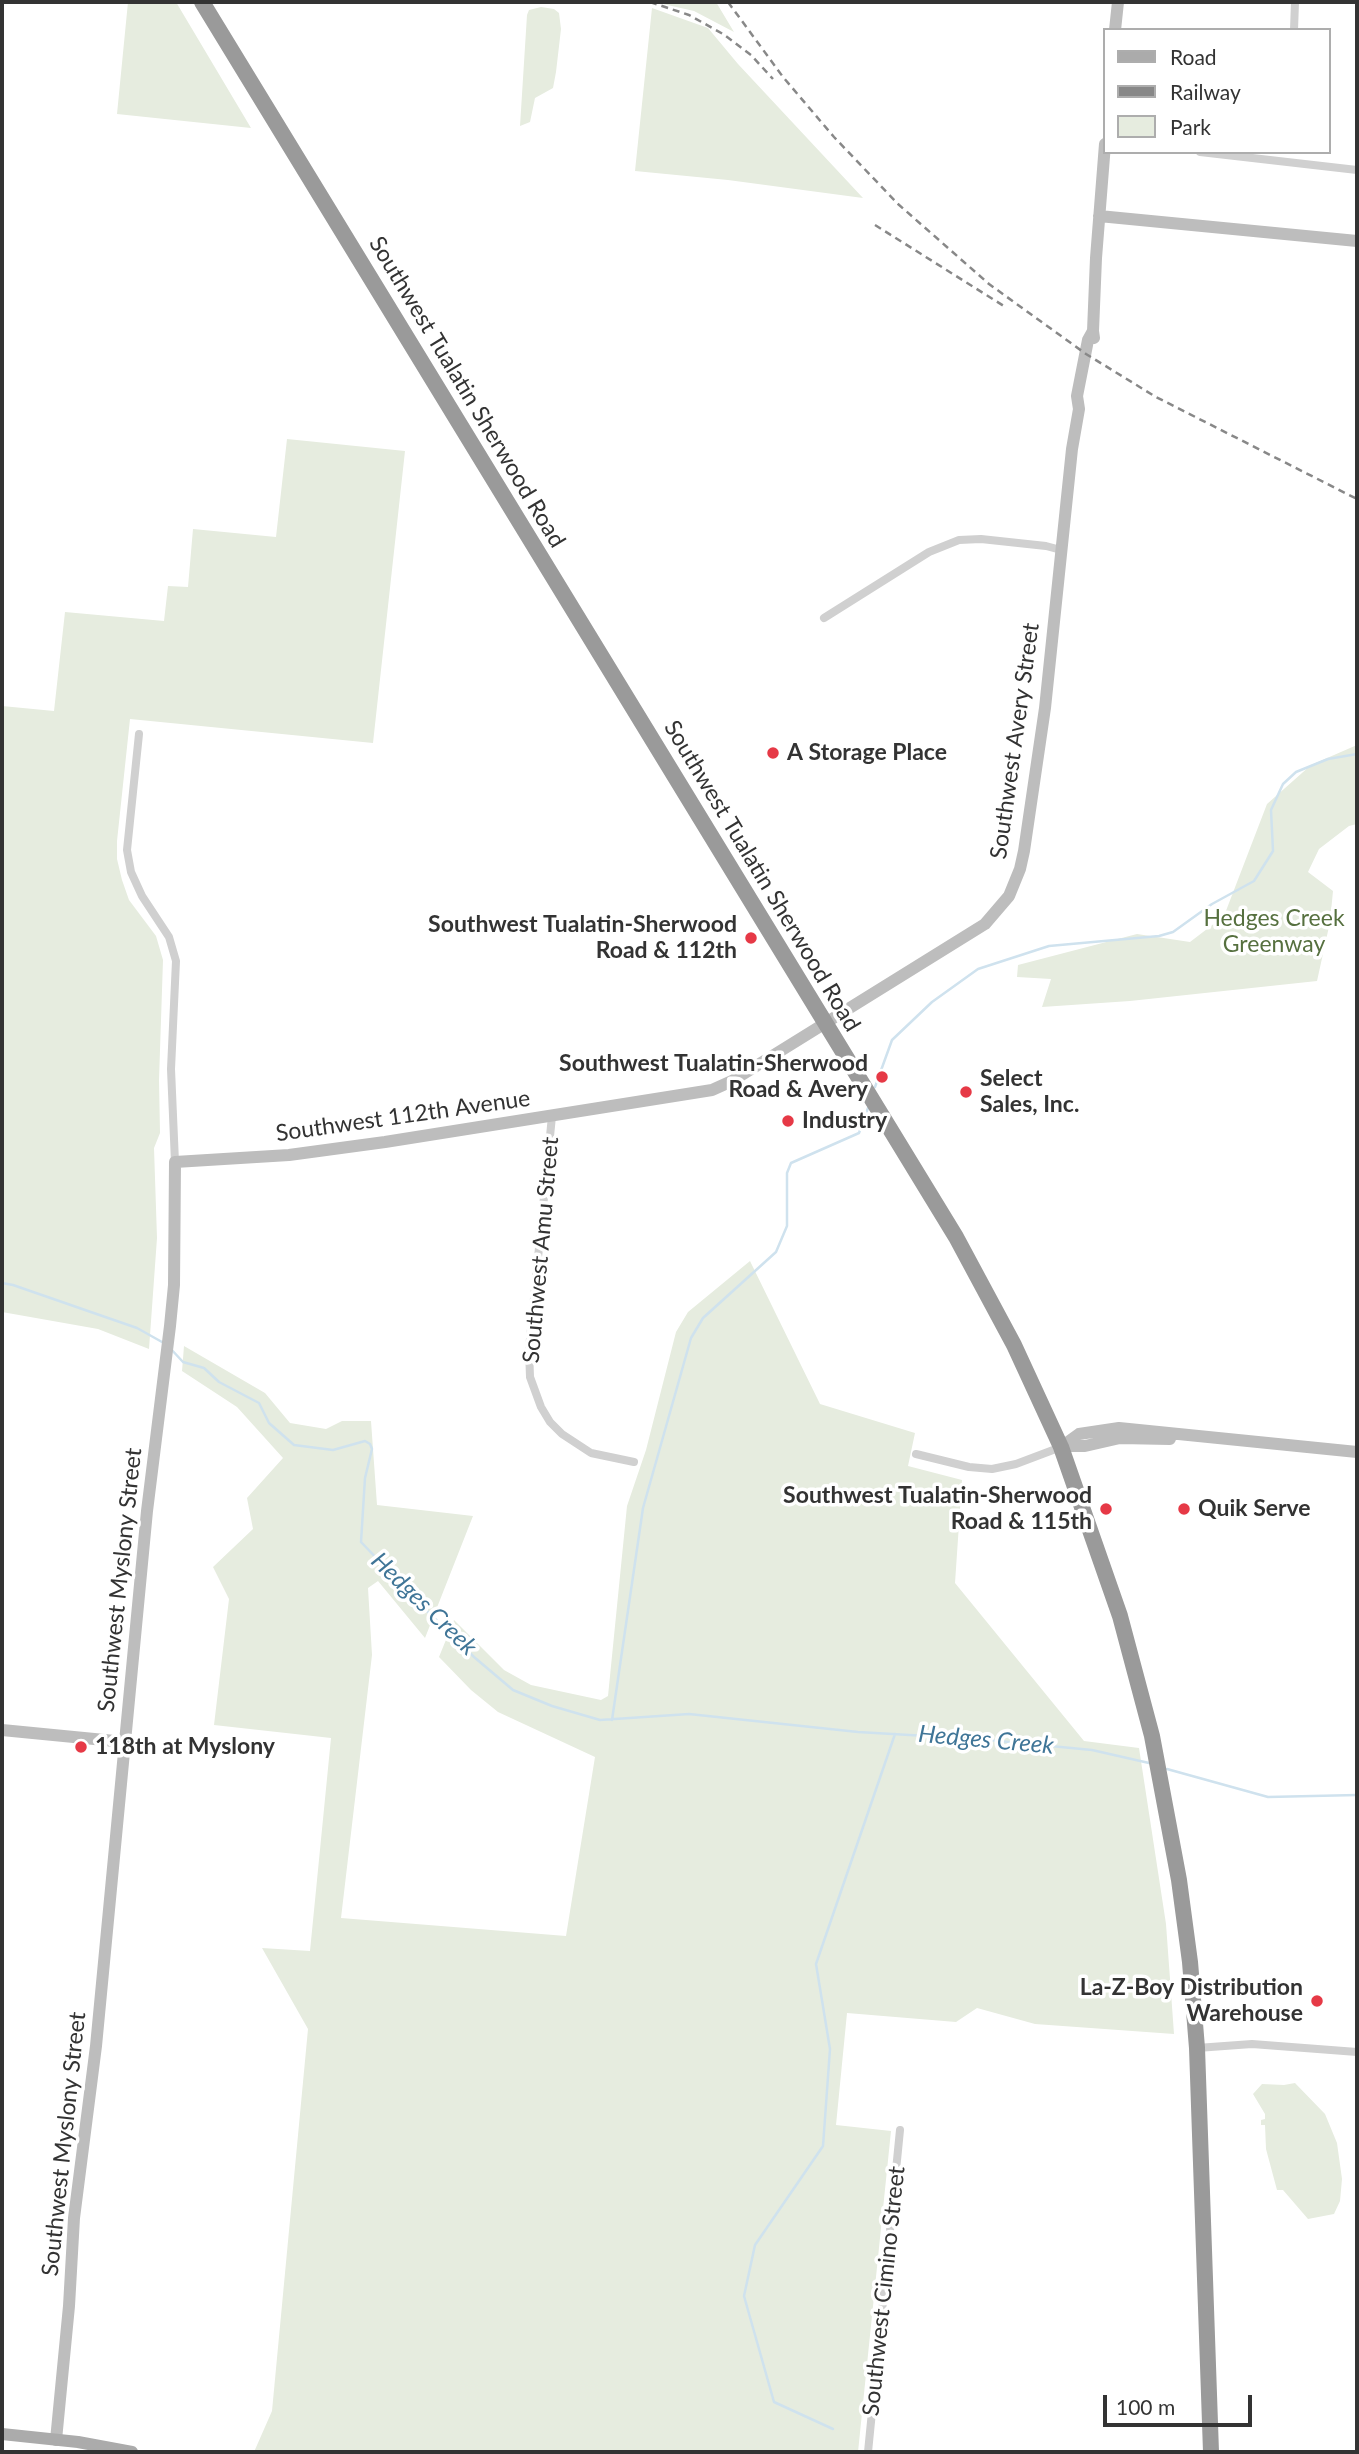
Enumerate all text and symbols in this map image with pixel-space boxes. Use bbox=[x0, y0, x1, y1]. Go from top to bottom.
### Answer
legend bbox=[1104, 28, 1331, 154]
text: Road bbox=[1170, 44, 1217, 69]
text: Railway bbox=[1170, 79, 1241, 104]
text: Park bbox=[1170, 114, 1211, 139]
street label: Southwest Tualatin Sherwood Road bbox=[363, 232, 571, 552]
street label: Southwest Avery Street bbox=[985, 621, 1045, 861]
street label: Southwest Tualatin Sherwood Road bbox=[658, 716, 866, 1036]
place label: A Storage Place bbox=[787, 739, 947, 767]
marker: A Storage Place bbox=[765, 745, 781, 761]
park label: Hedges Creek Greenway bbox=[1203, 905, 1345, 959]
place label: Southwest Tualatin-Sherwood Road & 112th bbox=[428, 911, 737, 965]
marker: Southwest Tualatin-Sherwood Road & 112th bbox=[743, 930, 759, 946]
place label: Southwest Tualatin-Sherwood Road & Avery bbox=[559, 1050, 868, 1104]
place label: Select Sales, Inc. bbox=[980, 1065, 1079, 1119]
marker: Southwest Tualatin-Sherwood Road & Avery bbox=[874, 1069, 890, 1085]
street label: Southwest 112th Avenue bbox=[274, 1084, 532, 1148]
marker: Select Sales, Inc. bbox=[958, 1084, 974, 1100]
place label: Industry bbox=[802, 1107, 887, 1135]
marker: Industry bbox=[780, 1113, 796, 1129]
street label: Southwest Amu Street bbox=[517, 1136, 565, 1364]
street label: Southwest Myslony Street bbox=[92, 1447, 148, 1713]
place label: Southwest Tualatin-Sherwood Road & 115th bbox=[783, 1482, 1092, 1536]
place label: Quik Serve bbox=[1198, 1495, 1311, 1523]
marker: Southwest Tualatin-Sherwood Road & 115th bbox=[1098, 1501, 1114, 1517]
marker: Quik Serve bbox=[1176, 1501, 1192, 1517]
water label: Hedges Creek bbox=[365, 1546, 483, 1662]
water label: Hedges Creek bbox=[917, 1720, 1055, 1760]
place label: 118th at Myslony bbox=[95, 1733, 275, 1761]
marker: 118th at Myslony bbox=[73, 1739, 89, 1755]
place label: La-Z-Boy Distribution Warehouse bbox=[1080, 1974, 1303, 2028]
marker: La-Z-Boy Distribution Warehouse bbox=[1309, 1993, 1325, 2009]
street label: Southwest Myslony Street bbox=[36, 2011, 92, 2277]
street label: Southwest Cimino Street bbox=[857, 2165, 911, 2417]
scale bar bbox=[1107, 2380, 1256, 2424]
text: 100 m bbox=[1116, 2394, 1175, 2419]

